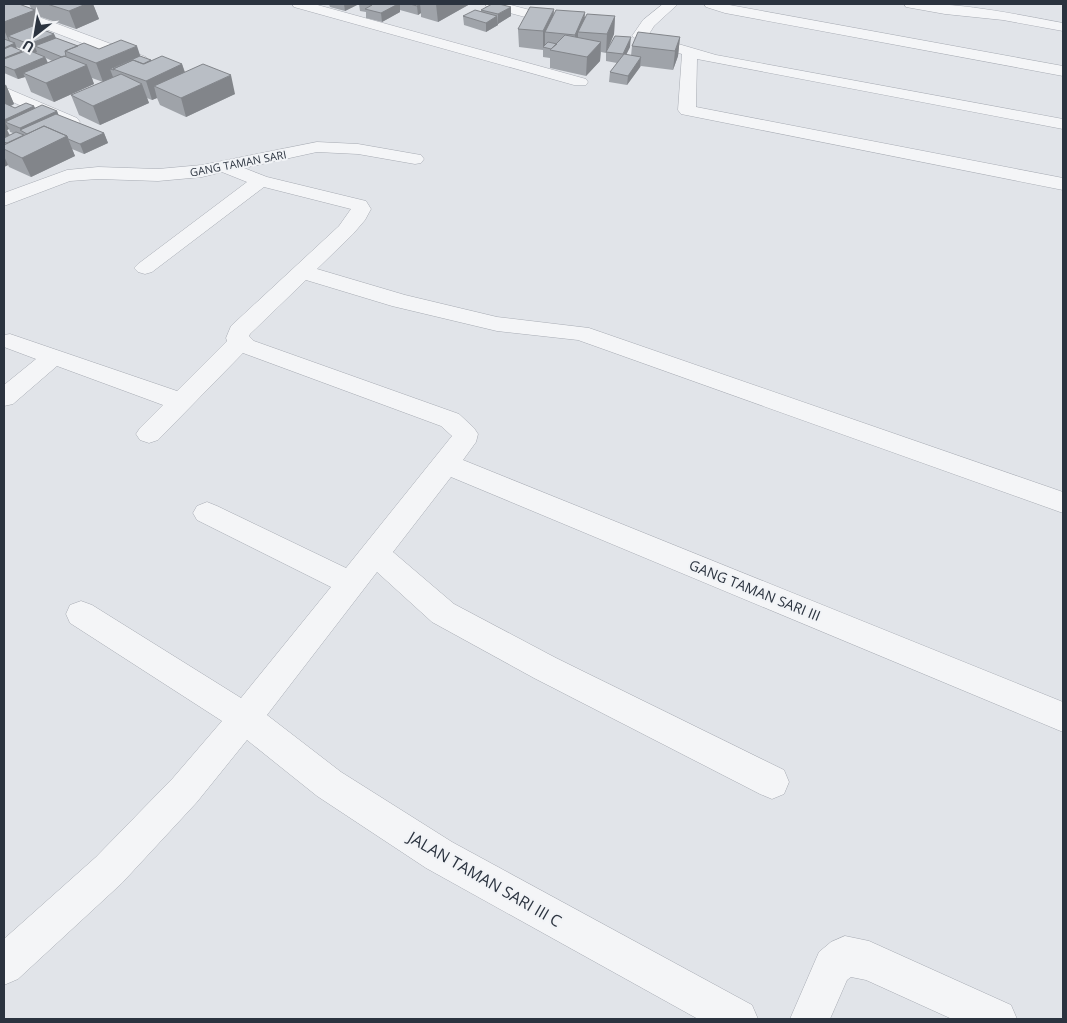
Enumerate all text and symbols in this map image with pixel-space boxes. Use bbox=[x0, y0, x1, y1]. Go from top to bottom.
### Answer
north arrow bbox=[10, 10, 60, 60]
text: U bbox=[19, 36, 37, 57]
street label: GANG TAMAN SARI bbox=[188, 146, 288, 180]
street label: GANG TAMAN SARI III bbox=[687, 555, 823, 625]
street label: JALAN TAMAN SARI III C bbox=[403, 825, 566, 932]

